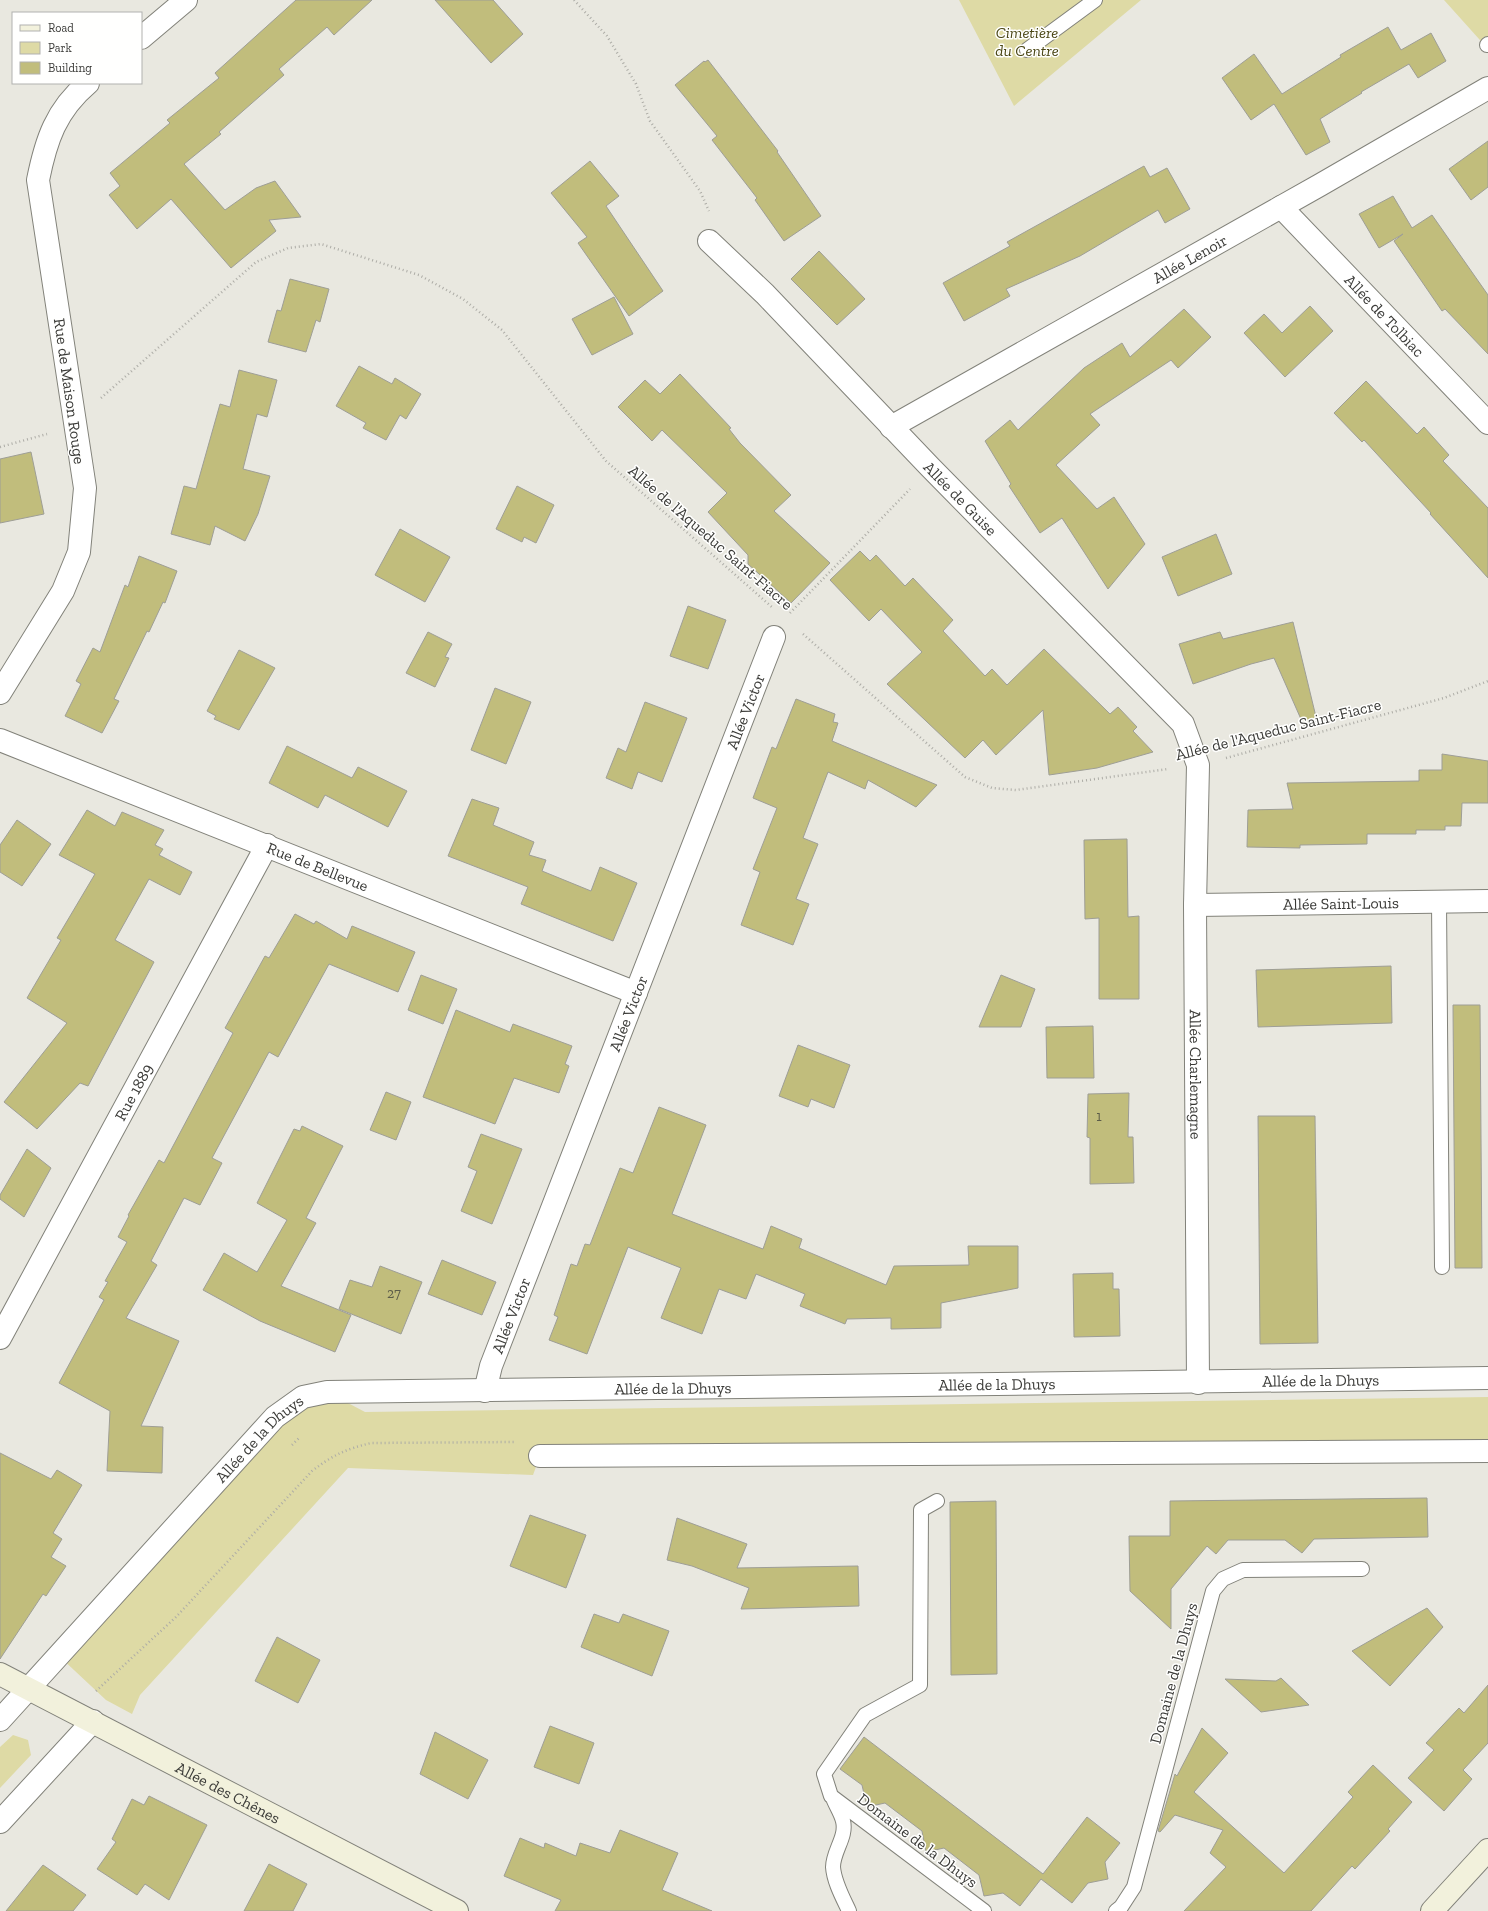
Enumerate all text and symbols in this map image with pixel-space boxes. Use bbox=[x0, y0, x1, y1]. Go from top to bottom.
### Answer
legend bbox=[12, 12, 142, 84]
text: Road bbox=[48, 21, 74, 35]
park label: Cimetière du Centre bbox=[995, 23, 1059, 60]
text: Park bbox=[48, 41, 73, 55]
text: Building bbox=[48, 61, 92, 75]
street label: Allée Lenoir bbox=[1149, 230, 1231, 287]
street label: Allée de Tolbiac bbox=[1341, 270, 1428, 361]
street label: Rue de Maison Rouge bbox=[50, 317, 89, 465]
street label: Allée de Guise bbox=[920, 457, 1001, 540]
street label: Allée de l'Aqueduc Saint-Fiacre bbox=[625, 461, 797, 614]
street label: Allée Victor bbox=[722, 671, 769, 752]
street label: Allée de l'Aqueduc Saint-Fiacre bbox=[1173, 695, 1383, 764]
street label: Rue de Bellevue bbox=[264, 838, 371, 896]
street label: Allée Saint-Louis bbox=[1283, 893, 1399, 914]
street label: Allée Victor bbox=[605, 973, 652, 1054]
street label: Allée Charlemagne bbox=[1186, 1009, 1205, 1140]
street label: Rue 1889 bbox=[111, 1060, 157, 1124]
house number: 1 bbox=[1096, 1108, 1102, 1125]
street label: Allée Victor bbox=[488, 1275, 535, 1356]
house number: 27 bbox=[387, 1285, 401, 1302]
street label: Allée de la Dhuys bbox=[1262, 1370, 1379, 1391]
street label: Allée de la Dhuys bbox=[938, 1374, 1055, 1395]
street label: Allée de la Dhuys bbox=[614, 1378, 731, 1399]
street label: Allée de la Dhuys bbox=[211, 1391, 307, 1486]
street label: Domaine de la Dhuys bbox=[1146, 1601, 1201, 1746]
street label: Allée des Chênes bbox=[172, 1758, 283, 1828]
street label: Domaine de la Dhuys bbox=[854, 1789, 981, 1892]

